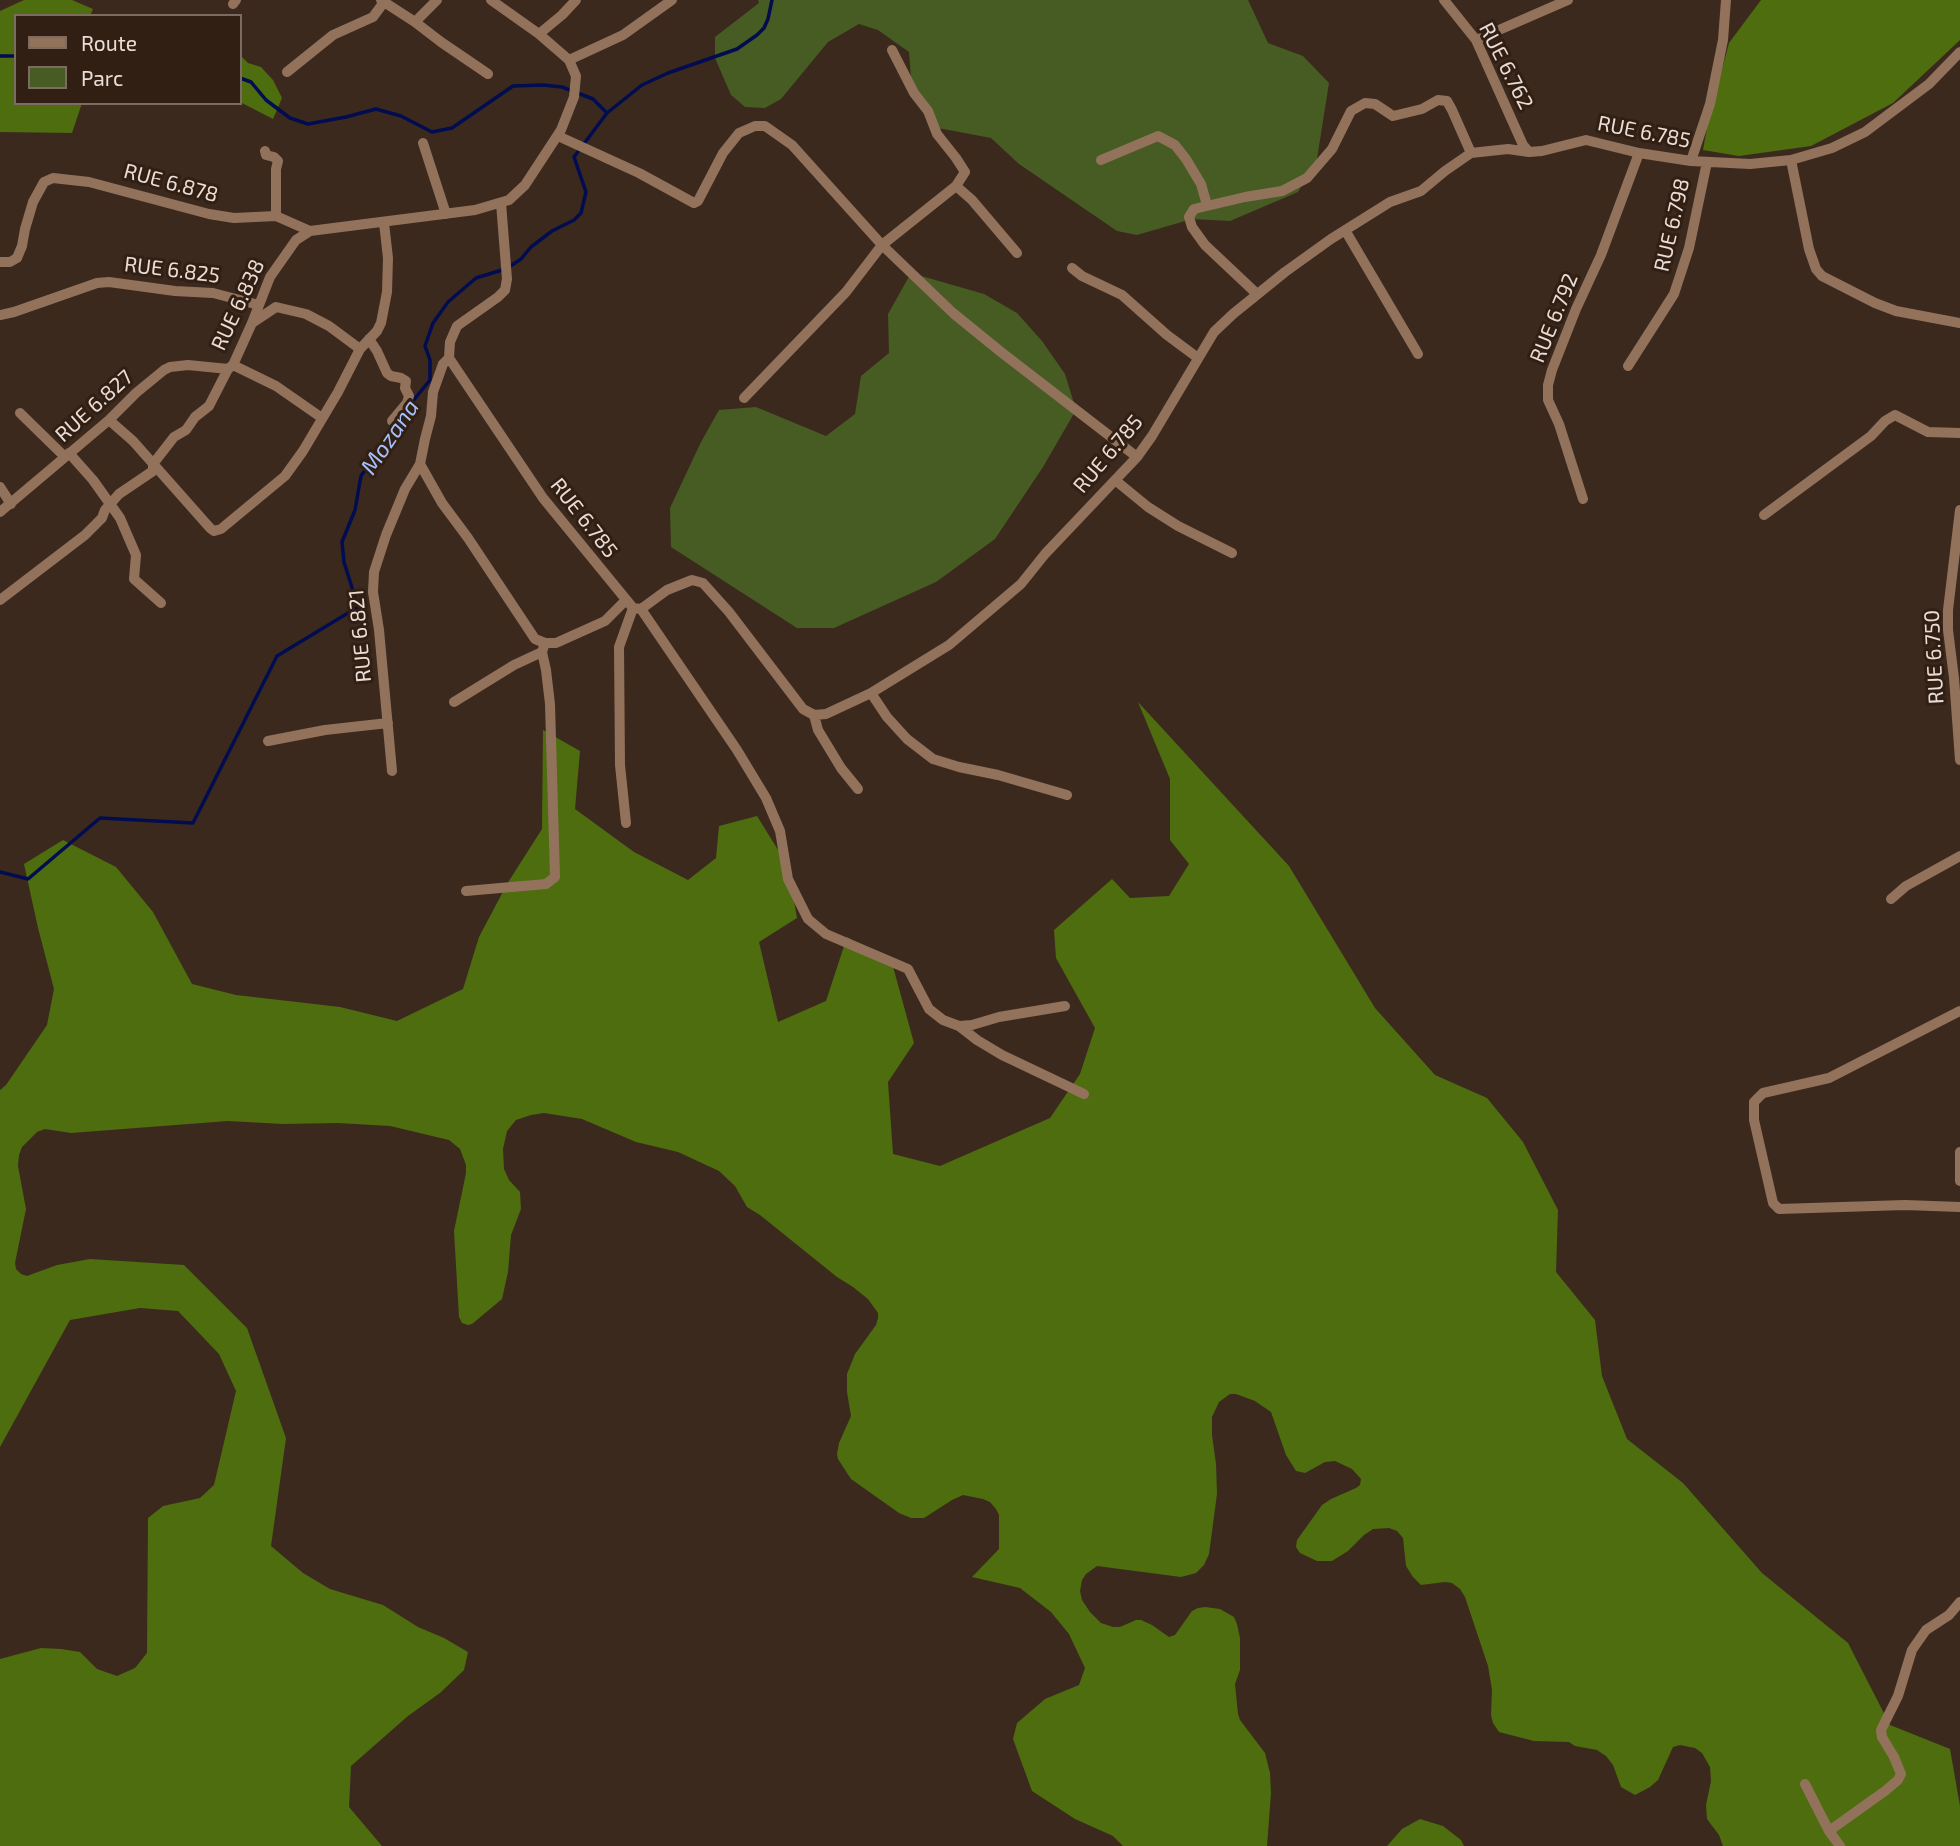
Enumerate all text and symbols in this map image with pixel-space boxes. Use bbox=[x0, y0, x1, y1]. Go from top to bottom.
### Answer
legend bbox=[14, 14, 242, 105]
street label: RUE 6.762 bbox=[1473, 18, 1539, 114]
text: Route bbox=[81, 30, 137, 55]
text: Parc bbox=[81, 65, 123, 90]
street label: RUE 6.785 bbox=[1595, 111, 1693, 153]
street label: RUE 6.878 bbox=[121, 158, 221, 208]
street label: RUE 6.798 bbox=[1649, 176, 1695, 274]
street label: RUE 6.825 bbox=[123, 252, 221, 288]
street label: RUE 6.838 bbox=[206, 256, 270, 354]
street label: RUE 6.792 bbox=[1525, 270, 1583, 366]
street label: RUE 6.827 bbox=[50, 365, 138, 447]
water label: Mozana bbox=[355, 394, 425, 480]
street label: RUE 6.785 bbox=[1068, 410, 1148, 498]
street label: RUE 6.785 bbox=[545, 473, 623, 563]
street label: RUE 6.821 bbox=[343, 589, 377, 683]
street label: RUE 6.750 bbox=[1919, 609, 1949, 705]

